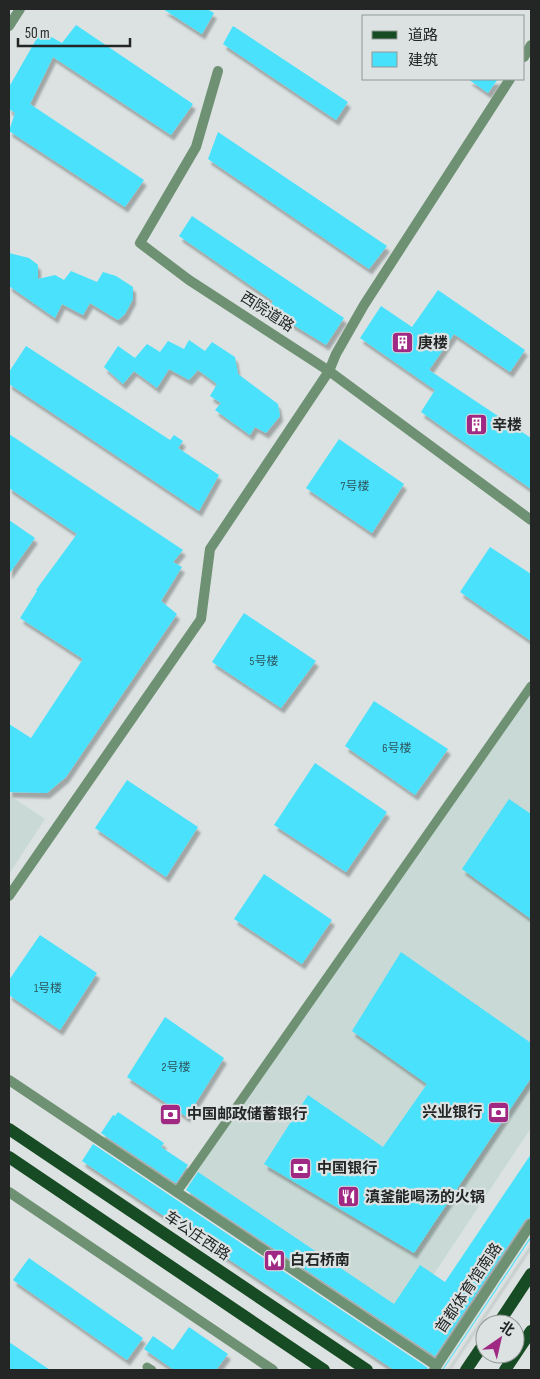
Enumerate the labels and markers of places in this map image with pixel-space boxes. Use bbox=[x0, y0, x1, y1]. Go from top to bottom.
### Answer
building icon: 庚楼 bbox=[390, 331, 414, 355]
place label: 庚楼 bbox=[418, 334, 448, 353]
building icon: 辛楼 bbox=[464, 413, 488, 437]
place label: 辛楼 bbox=[492, 416, 522, 435]
bank icon: 兴业银行 bbox=[486, 1100, 510, 1124]
bank icon: 中国邮政储蓄银行 bbox=[159, 1102, 183, 1126]
place label: 兴业银行 bbox=[422, 1103, 482, 1122]
place label: 中国邮政储蓄银行 bbox=[187, 1105, 307, 1124]
bank icon: 中国银行 bbox=[289, 1156, 313, 1180]
place label: 中国银行 bbox=[317, 1159, 377, 1178]
restaurant icon: 滇釜能喝汤的火锅 bbox=[337, 1185, 361, 1209]
place label: 滇釜能喝汤的火锅 bbox=[365, 1188, 485, 1207]
metro station icon: 白石桥南 bbox=[262, 1248, 286, 1272]
place label: 白石桥南 bbox=[290, 1251, 350, 1270]

